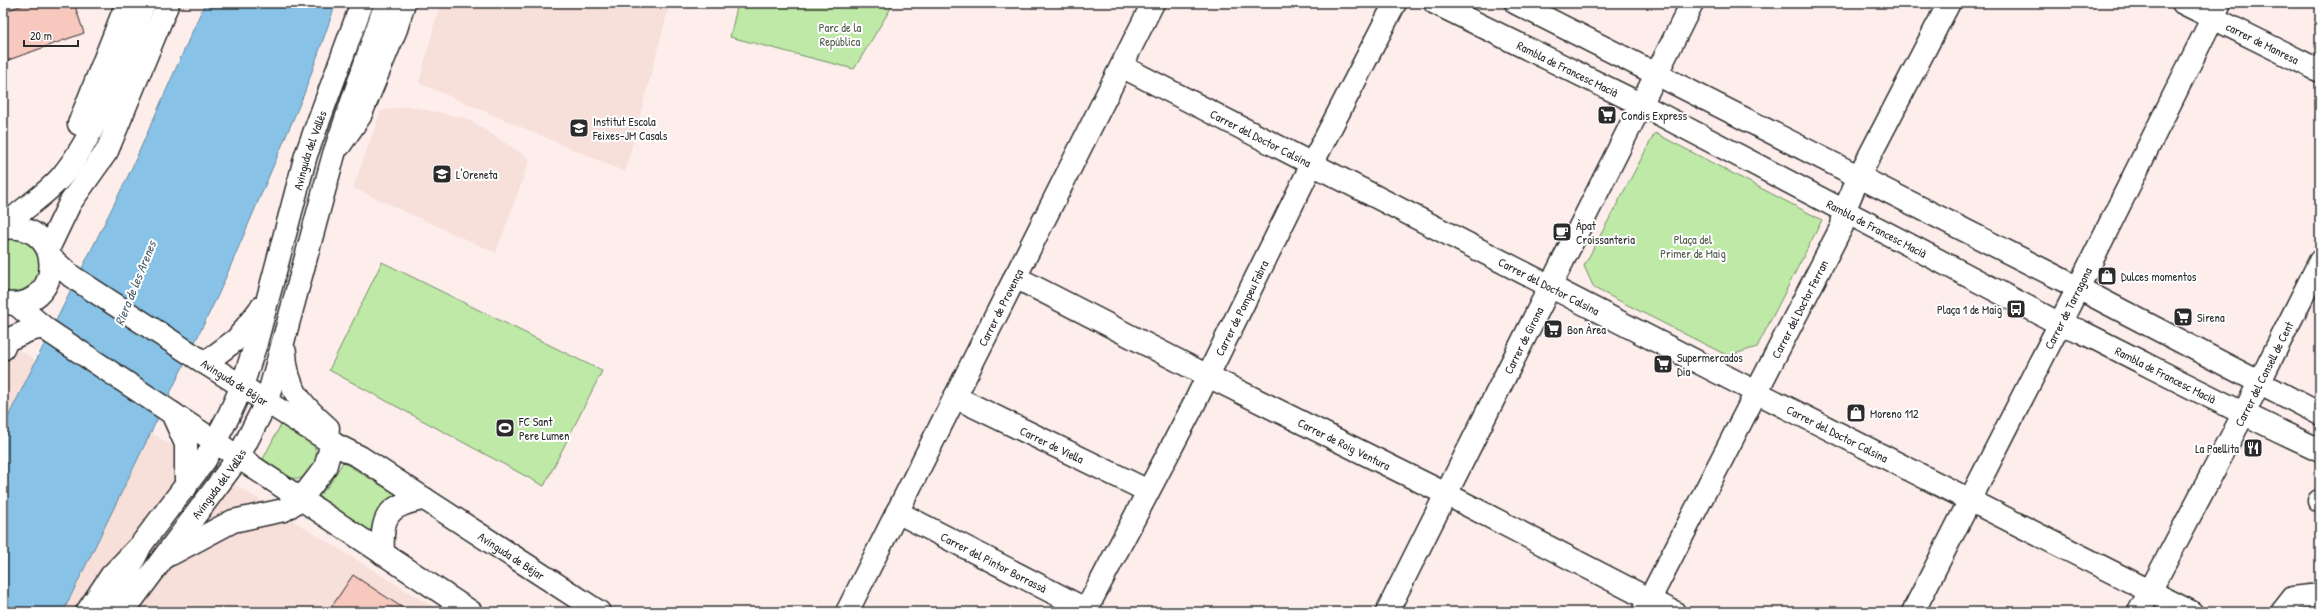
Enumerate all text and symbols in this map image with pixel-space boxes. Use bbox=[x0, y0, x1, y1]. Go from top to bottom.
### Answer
street label: carrer de Manresa bbox=[2224, 17, 2302, 68]
park label: Parc de la República bbox=[819, 19, 862, 50]
scale bar bbox=[24, 22, 78, 48]
text: 20 m bbox=[30, 27, 52, 44]
street label: Rambla de Francesc Macià bbox=[1514, 36, 1622, 101]
supermarket icon: Condis Express bbox=[1596, 104, 1618, 126]
street label: Carrer del Doctor Calsina bbox=[1207, 105, 1315, 171]
place label: Condis Express bbox=[1621, 107, 1687, 124]
street label: Avinguda del Vallès bbox=[289, 108, 330, 192]
place label: Institut Escola Feixes-JM Casals bbox=[592, 113, 668, 144]
school or university icon: Institut Escola Feixes-JM Casals bbox=[568, 117, 590, 139]
school or university icon: L'Oreneta bbox=[431, 163, 453, 185]
place label: L'Oreneta bbox=[456, 166, 498, 183]
street label: Rambla de Francesc Macià bbox=[1824, 195, 1930, 262]
place label: Àpat Croissanteria bbox=[1576, 217, 1635, 248]
cafe icon: Àpat Croissanteria bbox=[1551, 221, 1573, 243]
park label: Plaça del Primer de Maig bbox=[1660, 231, 1726, 262]
water label: Riera de les Arenes bbox=[110, 237, 160, 328]
street label: Carrer del Doctor Calsina bbox=[1496, 253, 1603, 319]
street label: Carrer de Pompeu Fabra bbox=[1211, 257, 1272, 359]
street label: Carrer del Doctor Ferran bbox=[1767, 257, 1832, 361]
street label: Carrer de Tarragona bbox=[2040, 264, 2096, 352]
street label: Carrer de Provença bbox=[974, 265, 1027, 349]
shop icon: Dulces momentos bbox=[2096, 265, 2118, 287]
place label: Dulces momentos bbox=[2121, 268, 2197, 285]
bus stop icon: Plaça 1 de Maig bbox=[2005, 298, 2027, 320]
place label: Plaça 1 de Maig bbox=[1937, 301, 2002, 318]
street label: Carrer de Girona bbox=[1499, 303, 1547, 377]
supermarket icon: Sirena bbox=[2172, 306, 2194, 328]
place label: Sirena bbox=[2197, 309, 2225, 326]
street label: Carrer del Consell de Cent bbox=[2230, 317, 2298, 429]
supermarket icon: Bon Àrea bbox=[1542, 318, 1564, 340]
place label: Bon Àrea bbox=[1567, 321, 1606, 338]
street label: Rambla de Francesc Macià bbox=[2112, 342, 2219, 407]
place label: Supermercados Dia bbox=[1677, 349, 1743, 380]
supermarket icon: Supermercados Dia bbox=[1652, 353, 1674, 375]
street label: Avinguda de Béjar bbox=[198, 354, 272, 410]
street label: Carrer del Doctor Calsina bbox=[1784, 400, 1892, 466]
shop icon: Moreno 112 bbox=[1845, 402, 1867, 424]
place label: Moreno 112 bbox=[1870, 405, 1919, 422]
place label: FC Sant Pere Lumen bbox=[518, 413, 569, 444]
street label: Carrer de Roig Ventura bbox=[1295, 413, 1394, 474]
sports icon: FC Sant Pere Lumen bbox=[494, 417, 516, 439]
street label: Carrer de Viella bbox=[1017, 422, 1087, 467]
restaurant icon: La Paellita bbox=[2242, 437, 2264, 459]
place label: La Paellita bbox=[2195, 440, 2239, 457]
street label: Avinguda del Vallès bbox=[187, 446, 250, 522]
street label: Avinguda de Béjar bbox=[475, 528, 549, 584]
street label: Carrer del Pintor Borrassà bbox=[938, 528, 1050, 597]

